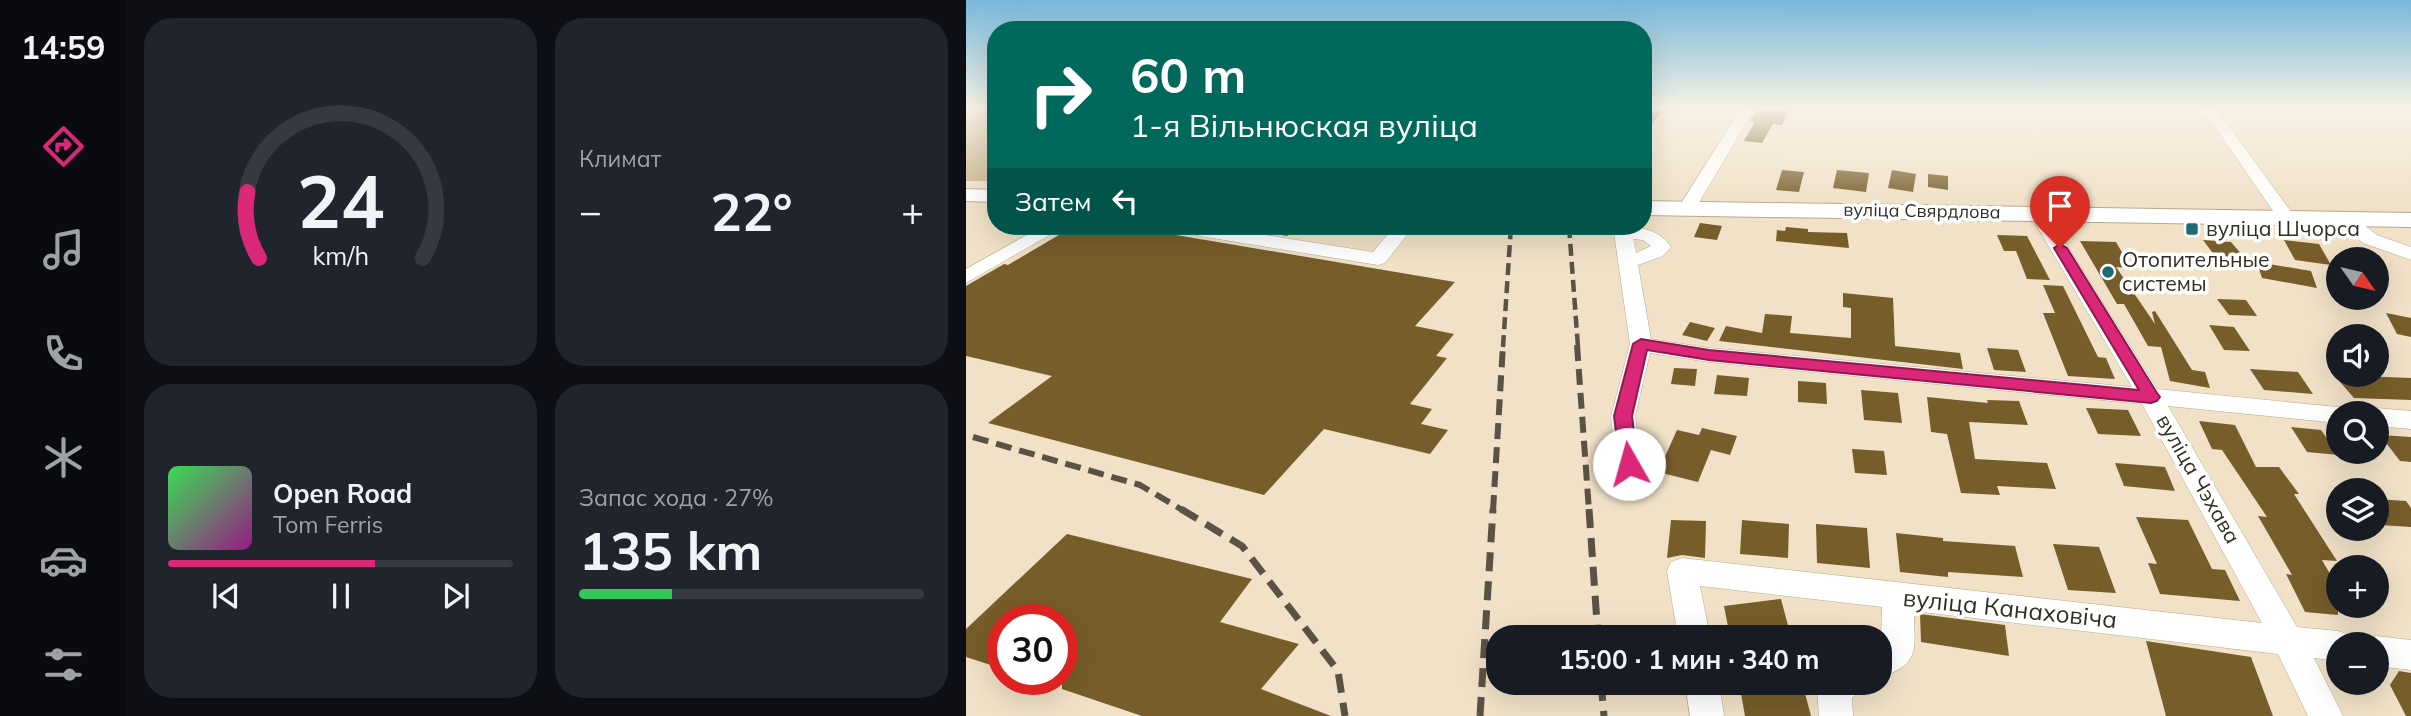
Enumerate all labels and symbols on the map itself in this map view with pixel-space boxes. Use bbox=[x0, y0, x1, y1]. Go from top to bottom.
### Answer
pin bbox=[2030, 176, 2090, 248]
street label: вуліца Свярдлова bbox=[1843, 198, 2001, 223]
place label: вуліца Шчорса bbox=[2206, 215, 2360, 241]
marker: вуліца Шчорса bbox=[2184, 221, 2200, 237]
place label: Отопительные системы bbox=[2122, 246, 2270, 296]
north arrow bbox=[2326, 247, 2389, 310]
marker: Отопительные системы bbox=[2100, 264, 2116, 280]
street label: вуліца Чэхава bbox=[2151, 409, 2246, 548]
position arrow bbox=[1592, 427, 1666, 501]
street label: вуліца Канаховіча bbox=[1902, 582, 2119, 634]
speed limit sign: 30 bbox=[987, 604, 1078, 695]

